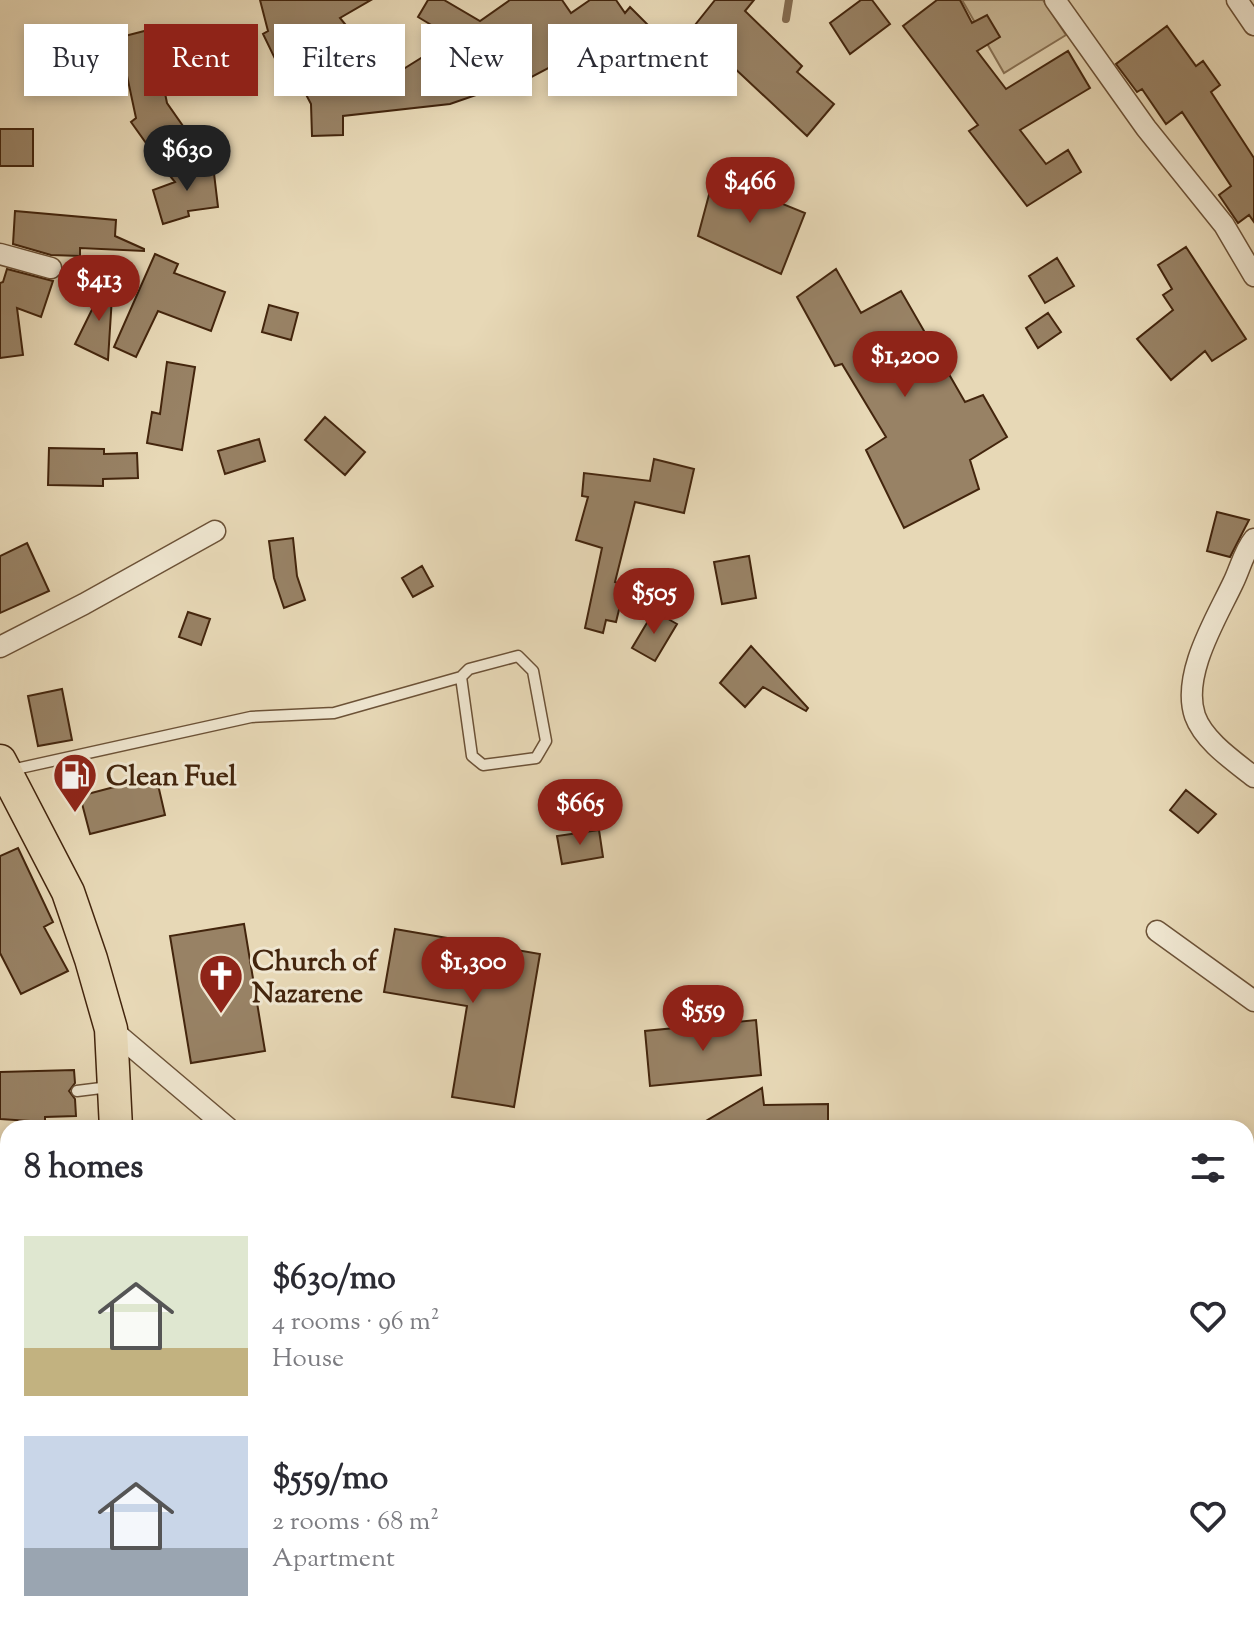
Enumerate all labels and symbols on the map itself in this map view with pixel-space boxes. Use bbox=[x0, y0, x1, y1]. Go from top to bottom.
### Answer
pin: $630 bbox=[140, 125, 234, 193]
pin: $466 bbox=[703, 157, 797, 225]
pin: $413 bbox=[52, 255, 146, 323]
pin: $1,200 bbox=[840, 331, 970, 399]
pin: $505 bbox=[607, 568, 701, 636]
fuel station icon: Clean Fuel bbox=[51, 751, 99, 814]
place label: Clean Fuel bbox=[106, 758, 237, 798]
pin: $665 bbox=[533, 779, 627, 847]
pin: $1,300 bbox=[408, 937, 538, 1005]
place label: Church of Nazarene bbox=[252, 943, 380, 1015]
church icon: Church of Nazarene bbox=[197, 952, 245, 1015]
pin: $559 bbox=[656, 985, 750, 1053]

